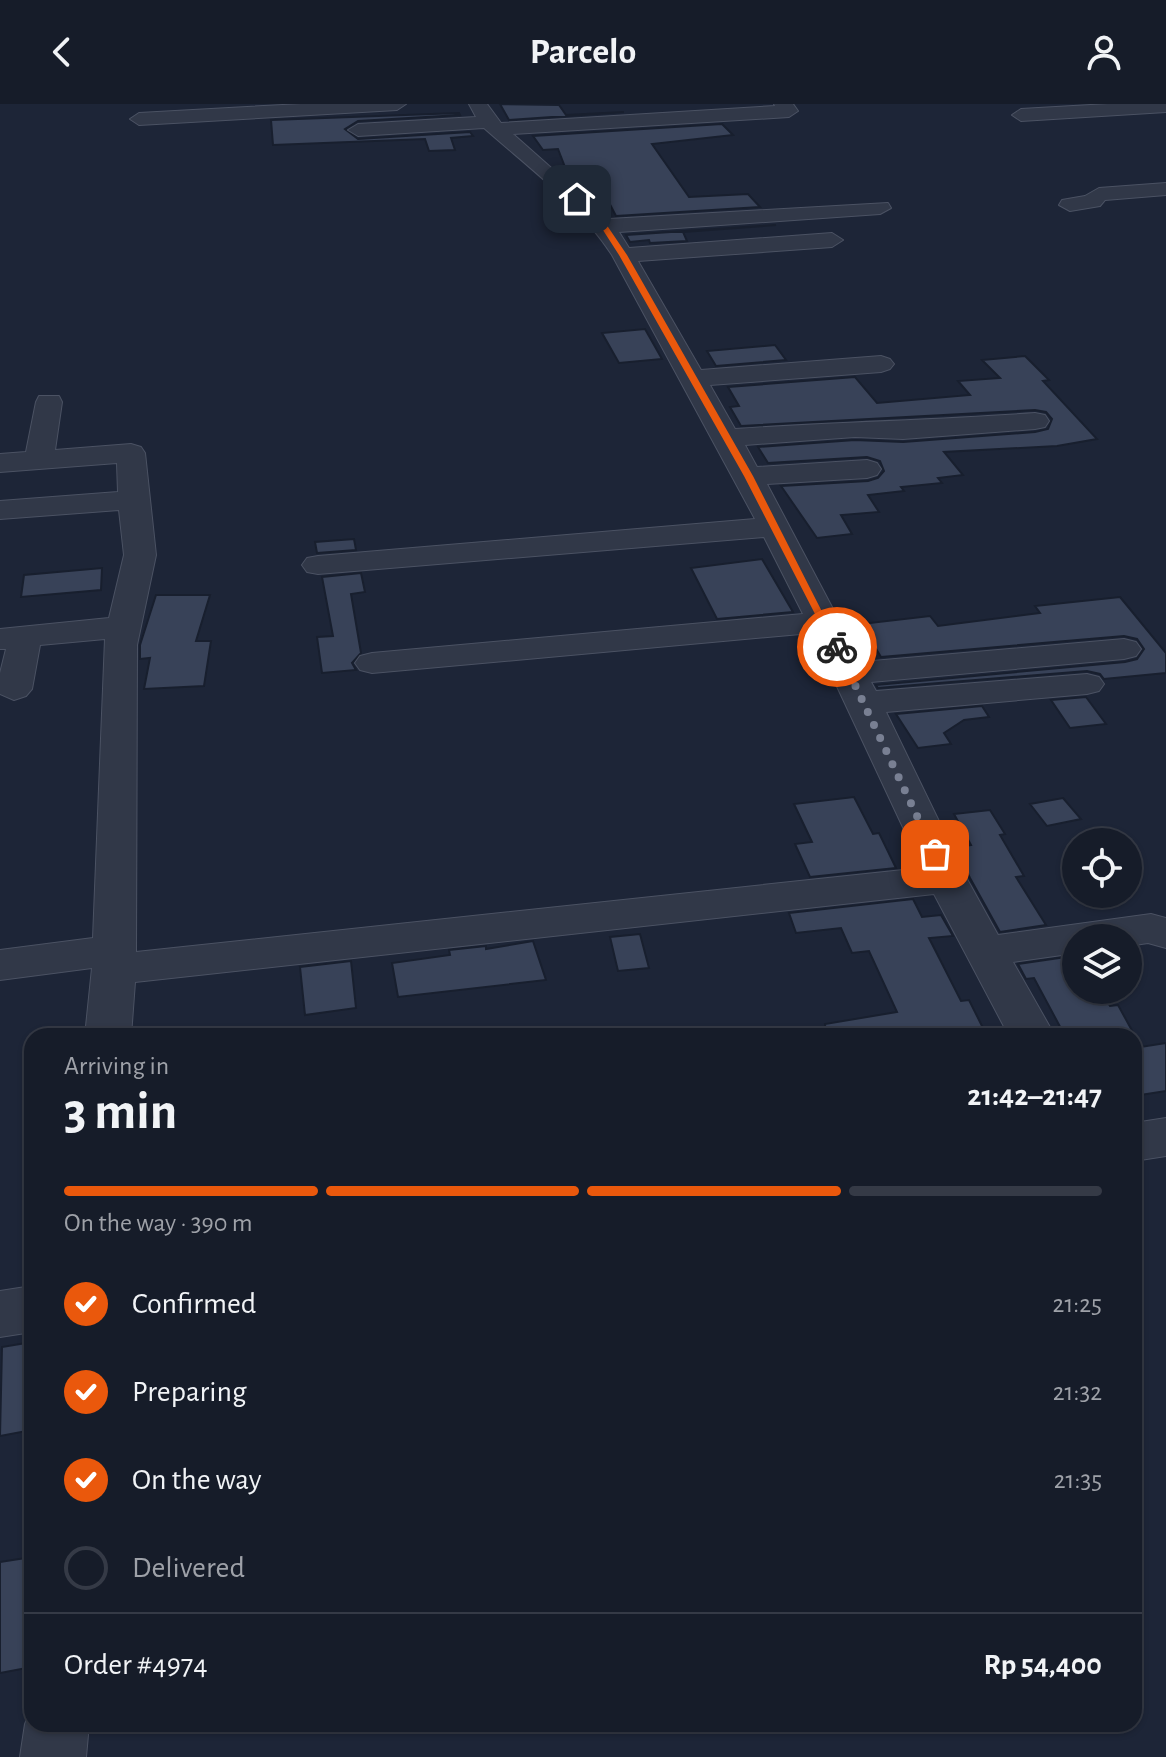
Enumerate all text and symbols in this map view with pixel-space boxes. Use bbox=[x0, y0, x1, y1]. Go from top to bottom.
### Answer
icon: back bbox=[40, 30, 84, 74]
icon: person bbox=[1082, 30, 1126, 74]
text: Parcelo bbox=[530, 34, 636, 70]
pin bbox=[543, 165, 611, 233]
icon: home bbox=[555, 177, 599, 221]
courier bbox=[797, 607, 877, 687]
icon: bike bbox=[815, 625, 859, 669]
pin bbox=[901, 820, 969, 888]
map controls bbox=[1062, 828, 1142, 1004]
button: locate bbox=[1062, 828, 1142, 908]
icon: bag bbox=[913, 832, 957, 876]
button: layers bbox=[1062, 924, 1142, 1004]
text: Arriving in bbox=[64, 1053, 169, 1079]
text: 21:42–21:47 bbox=[967, 1081, 1102, 1111]
text: 3 min bbox=[64, 1086, 177, 1138]
text: On the way · 390 m bbox=[64, 1210, 252, 1236]
icon: check bbox=[64, 1282, 108, 1326]
text: Confirmed bbox=[132, 1289, 256, 1319]
text: 21:25 bbox=[1053, 1291, 1102, 1317]
icon: check bbox=[64, 1370, 108, 1414]
text: Preparing bbox=[132, 1377, 247, 1407]
text: 21:32 bbox=[1053, 1379, 1102, 1405]
icon: check bbox=[64, 1458, 108, 1502]
text: On the way bbox=[132, 1465, 261, 1495]
text: 21:35 bbox=[1054, 1467, 1102, 1493]
text: Delivered bbox=[132, 1553, 245, 1583]
text: Order #4974 bbox=[64, 1650, 208, 1680]
text: Rp 54,400 bbox=[984, 1650, 1102, 1680]

